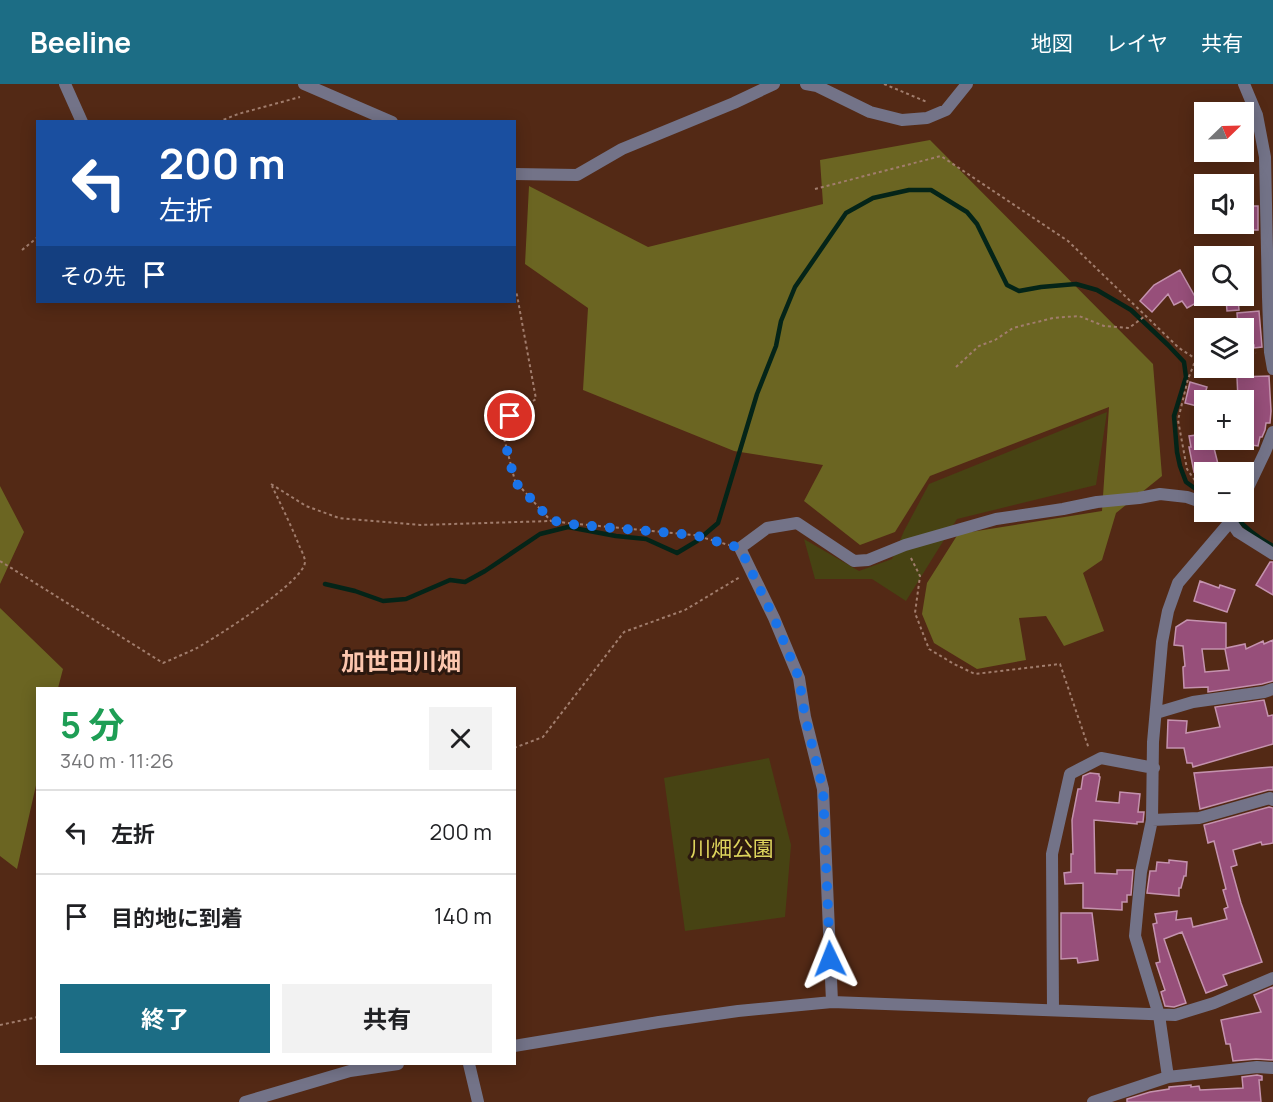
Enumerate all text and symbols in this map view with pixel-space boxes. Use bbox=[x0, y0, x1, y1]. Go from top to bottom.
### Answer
text: Beeline bbox=[30, 23, 131, 61]
text: 地図 bbox=[1031, 29, 1073, 57]
text: レイヤ bbox=[1106, 29, 1168, 57]
text: 共有 bbox=[1201, 29, 1243, 57]
north arrow bbox=[1194, 102, 1254, 162]
map controls bbox=[1194, 102, 1254, 522]
text: 200 m bbox=[159, 134, 285, 192]
icon: left bbox=[60, 144, 138, 222]
button: sound bbox=[1194, 174, 1254, 234]
text: 左折 bbox=[159, 191, 213, 228]
button: search bbox=[1194, 246, 1254, 306]
icon: arrive bbox=[138, 258, 171, 291]
text: その先 bbox=[60, 261, 126, 291]
button: layers bbox=[1194, 318, 1254, 378]
pin bbox=[484, 390, 535, 441]
button: + bbox=[1194, 390, 1254, 450]
icon: arrive bbox=[493, 399, 526, 432]
button: − bbox=[1194, 462, 1254, 522]
district label: 加世田川畑 bbox=[341, 644, 461, 677]
text: 5 分 bbox=[60, 700, 124, 749]
button: close bbox=[429, 707, 492, 770]
text: 340 m · 11:26 bbox=[60, 747, 174, 774]
icon: left bbox=[60, 816, 93, 849]
text: 200 m bbox=[430, 817, 492, 847]
text: 左折 bbox=[111, 819, 155, 849]
park label: 川畑公園 bbox=[690, 834, 774, 862]
icon: arrive bbox=[60, 900, 93, 933]
text: 140 m bbox=[434, 901, 492, 931]
text: 目的地に到着 bbox=[111, 903, 243, 933]
position arrow bbox=[798, 927, 862, 991]
button: 終了 bbox=[60, 984, 270, 1053]
button: 共有 bbox=[282, 984, 492, 1053]

